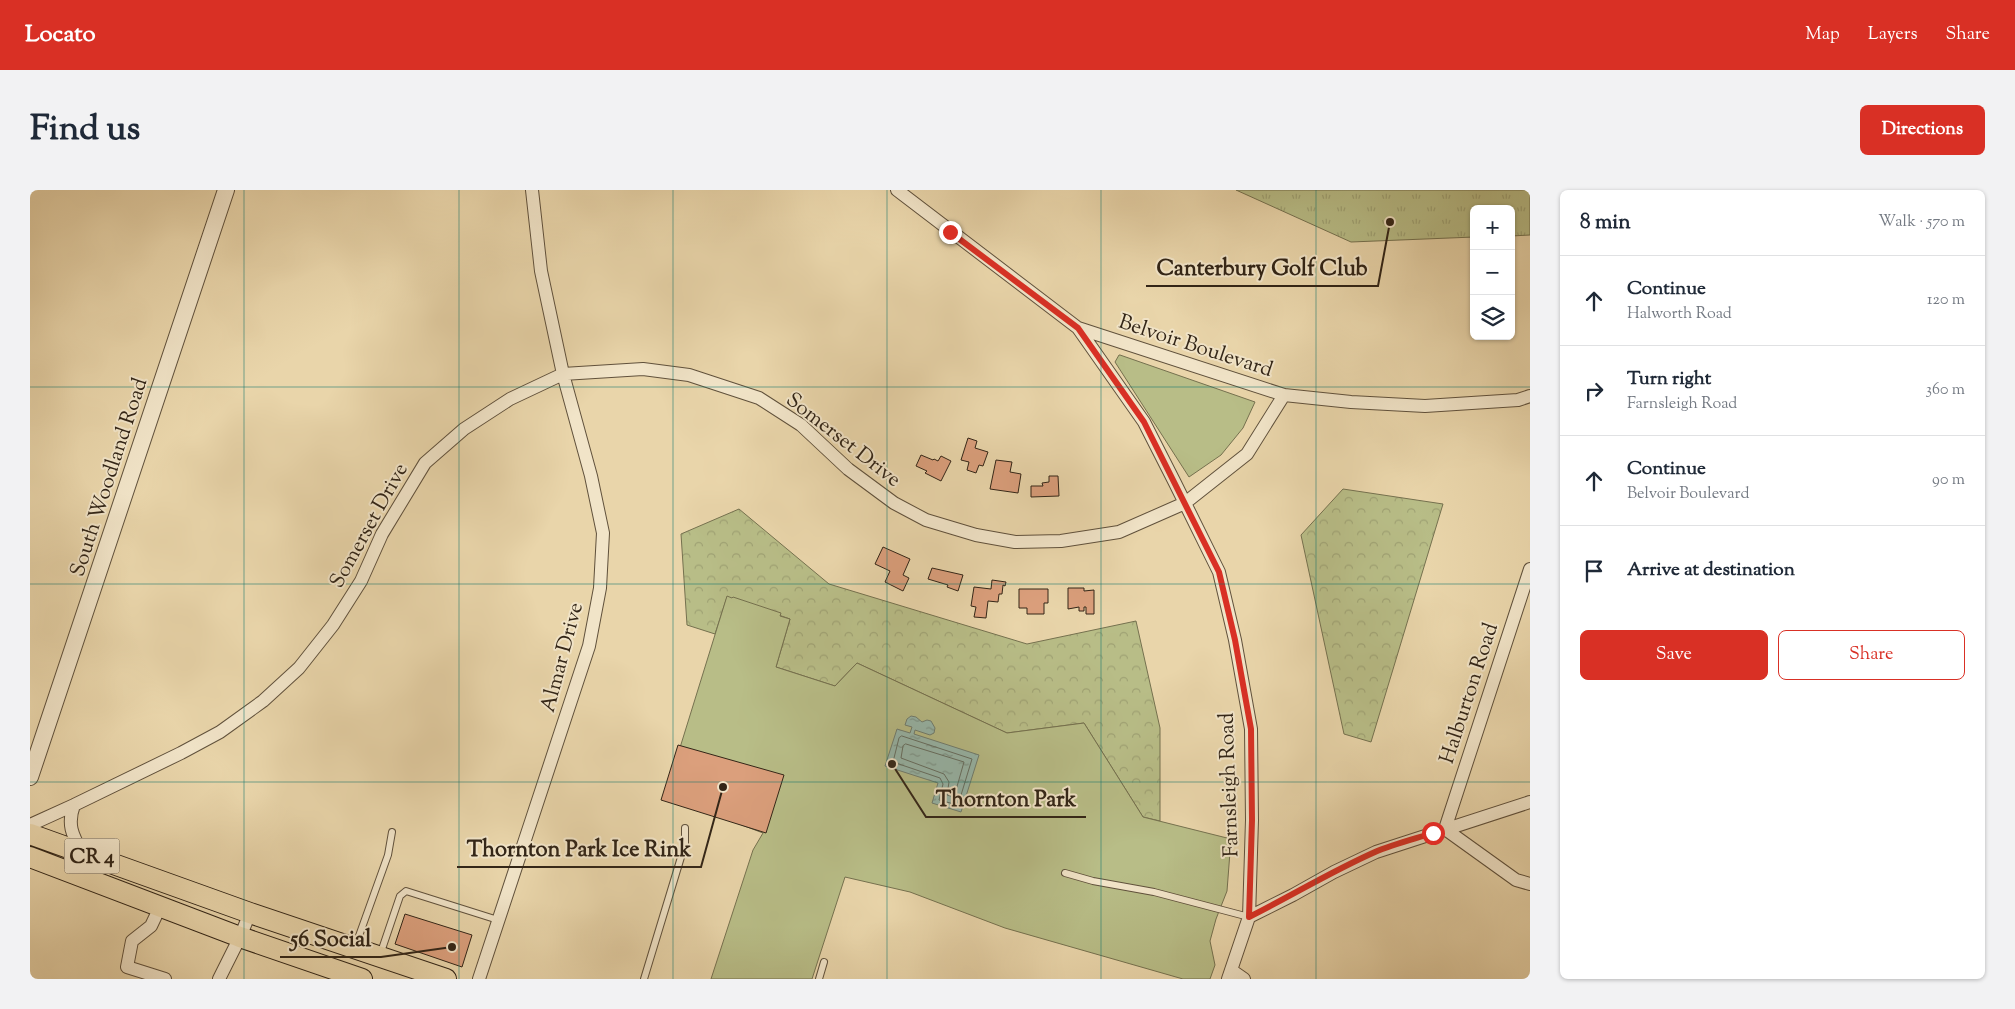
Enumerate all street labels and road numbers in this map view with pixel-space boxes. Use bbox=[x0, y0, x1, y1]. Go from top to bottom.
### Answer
street label: Belvoir Boulevard bbox=[1114, 308, 1277, 386]
street label: South Woodland Road bbox=[64, 374, 156, 581]
street label: Somerset Drive bbox=[779, 386, 907, 495]
street label: Somerset Drive bbox=[323, 458, 417, 594]
street label: Almar Drive bbox=[534, 599, 592, 716]
street label: Halburton Road bbox=[1433, 619, 1507, 768]
street label: Farnsleigh Road bbox=[1212, 712, 1248, 858]
road number: CR 4 bbox=[64, 838, 120, 874]

